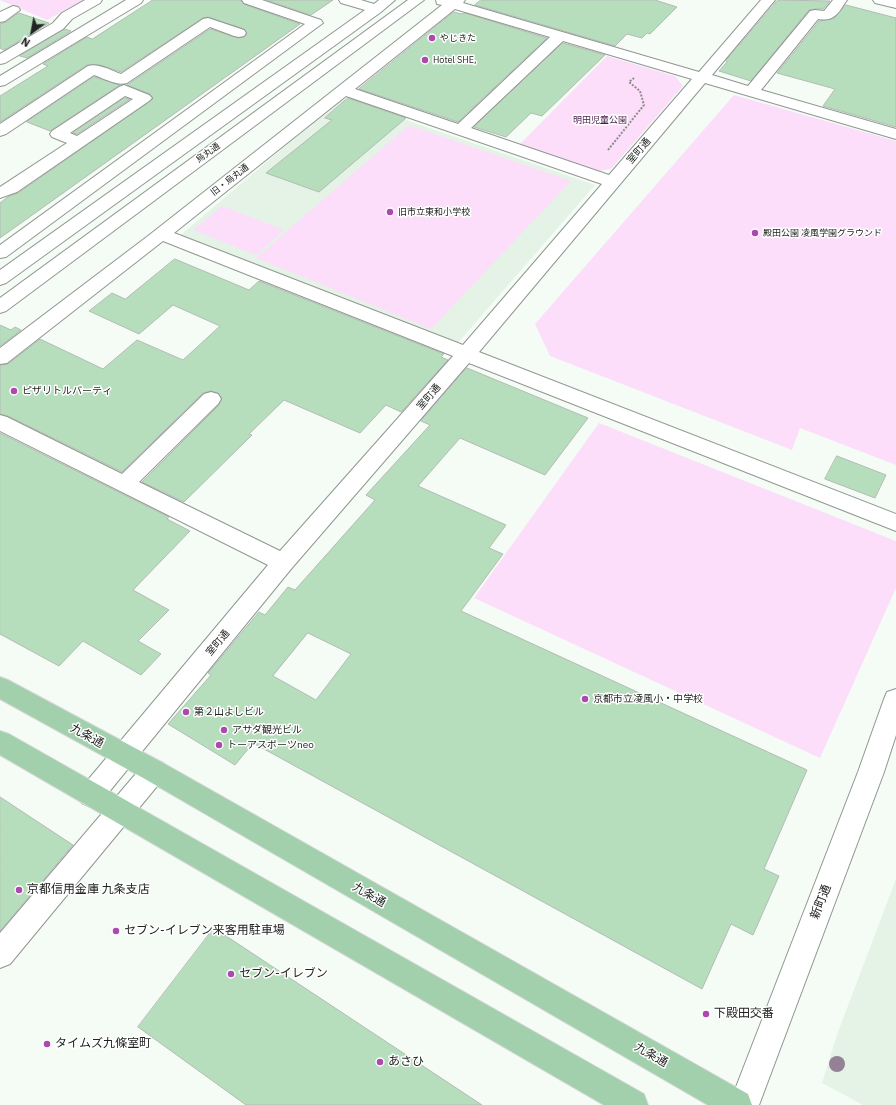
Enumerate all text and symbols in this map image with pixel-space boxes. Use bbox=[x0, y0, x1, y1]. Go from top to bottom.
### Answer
north arrow bbox=[12, 12, 52, 52]
marker: やじきた bbox=[427, 33, 437, 43]
place label: やじきた bbox=[440, 33, 476, 43]
text: N bbox=[19, 34, 33, 50]
marker: Hotel SHE, bbox=[420, 55, 430, 65]
place label: Hotel SHE, bbox=[433, 55, 476, 65]
park label: 明田児童公園 bbox=[573, 115, 627, 125]
street label: 室町通 bbox=[625, 136, 653, 166]
street label: 烏丸通 bbox=[194, 141, 222, 165]
street label: 旧・烏丸通 bbox=[209, 162, 251, 198]
marker: 旧市立東和小学校 bbox=[385, 207, 395, 217]
place label: 旧市立東和小学校 bbox=[398, 207, 470, 217]
marker: 殿田公園 凌風学園グラウンド bbox=[750, 228, 760, 238]
place label: 殿田公園 凌風学園グラウンド bbox=[763, 228, 882, 238]
street label: 室町通 bbox=[415, 382, 443, 412]
place label: ピザリトルパーティ bbox=[22, 385, 112, 397]
marker: ピザリトルパーティ bbox=[9, 386, 19, 396]
street label: 室町通 bbox=[204, 628, 232, 658]
place label: 京都市立凌風小・中学校 bbox=[593, 693, 703, 705]
marker: 京都市立凌風小・中学校 bbox=[580, 694, 590, 704]
place label: 第２山よしビル bbox=[194, 706, 264, 718]
marker: 第２山よしビル bbox=[181, 707, 191, 717]
street label: 九条通 bbox=[68, 721, 106, 751]
place label: アサダ観光ビル bbox=[232, 724, 302, 736]
marker: アサダ観光ビル bbox=[219, 725, 229, 735]
place label: トーアスポーツneo bbox=[227, 739, 314, 751]
marker: トーアスポーツneo bbox=[214, 740, 224, 750]
street label: 九条通 bbox=[350, 880, 388, 910]
place label: 京都信用金庫 九条支店 bbox=[27, 883, 150, 897]
street label: 新町通 bbox=[808, 883, 834, 921]
marker: 京都信用金庫 九条支店 bbox=[14, 885, 24, 895]
place label: セブン-イレブン来客用駐車場 bbox=[124, 924, 285, 938]
marker: セブン-イレブン来客用駐車場 bbox=[111, 926, 121, 936]
place label: セブン-イレブン bbox=[239, 967, 328, 981]
marker: セブン-イレブン bbox=[226, 969, 236, 979]
place label: 下殿田交番 bbox=[714, 1007, 774, 1021]
marker: 下殿田交番 bbox=[701, 1009, 711, 1019]
place label: タイムズ九條室町 bbox=[55, 1037, 151, 1051]
marker: タイムズ九條室町 bbox=[42, 1039, 52, 1049]
street label: 九条通 bbox=[632, 1040, 670, 1070]
place label: あさひ bbox=[388, 1055, 424, 1069]
marker: あさひ bbox=[375, 1057, 385, 1067]

